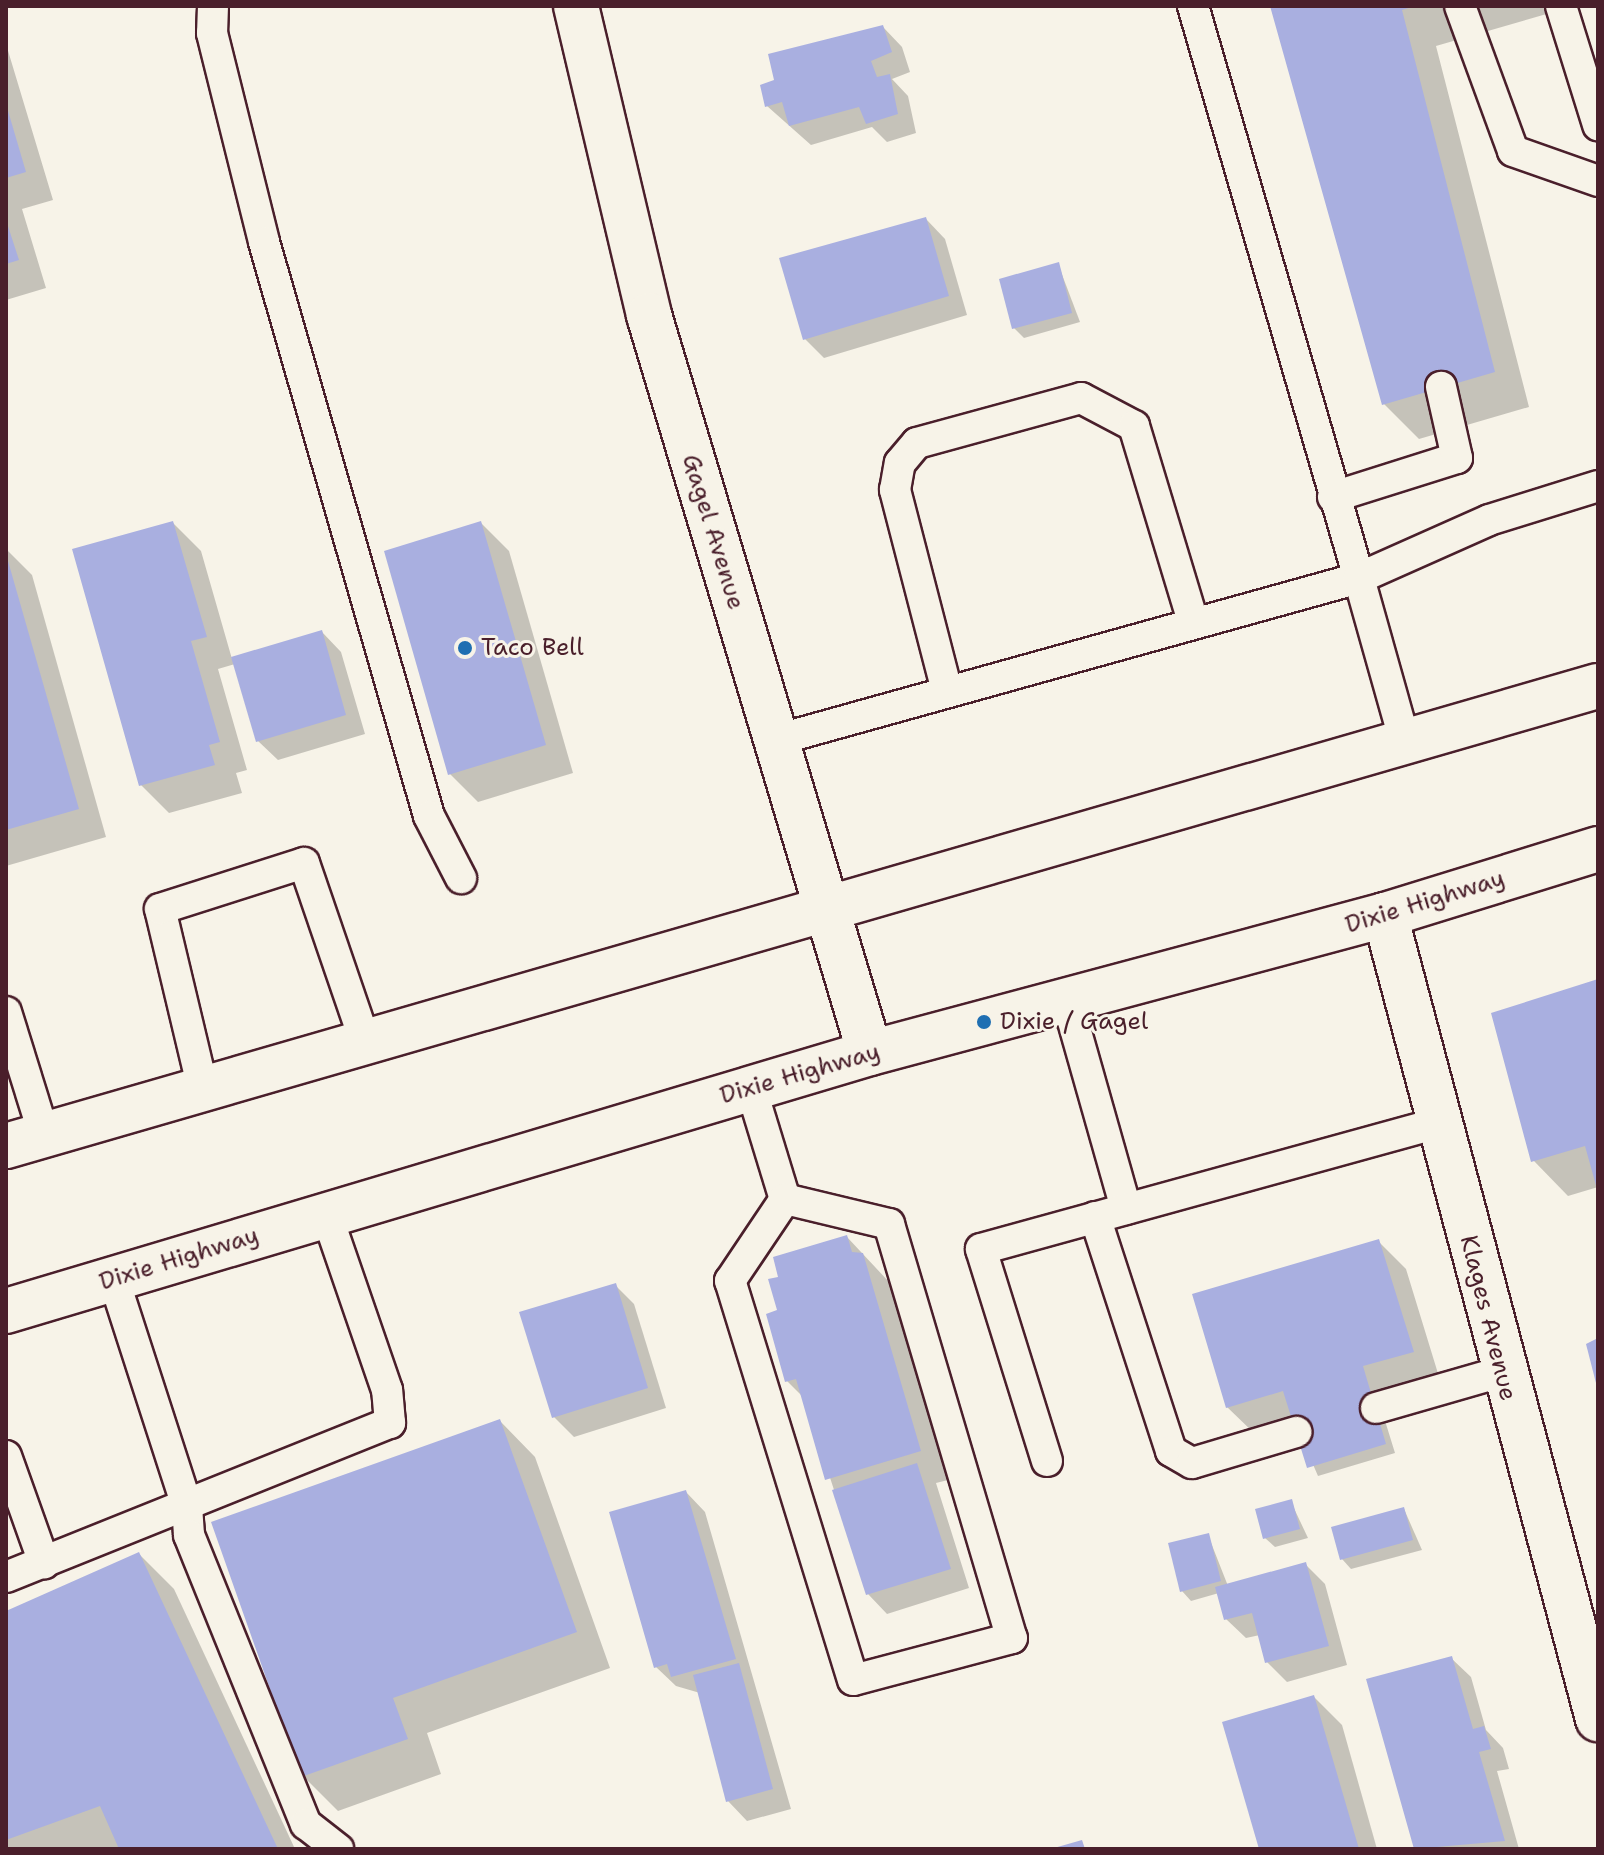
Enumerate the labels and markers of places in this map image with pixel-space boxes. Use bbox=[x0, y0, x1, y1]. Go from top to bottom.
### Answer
place label: Taco Bell bbox=[481, 634, 584, 662]
marker: Taco Bell bbox=[456, 639, 474, 657]
place label: Dixie / Gagel bbox=[1000, 1008, 1148, 1036]
marker: Dixie / Gagel bbox=[975, 1013, 993, 1031]

